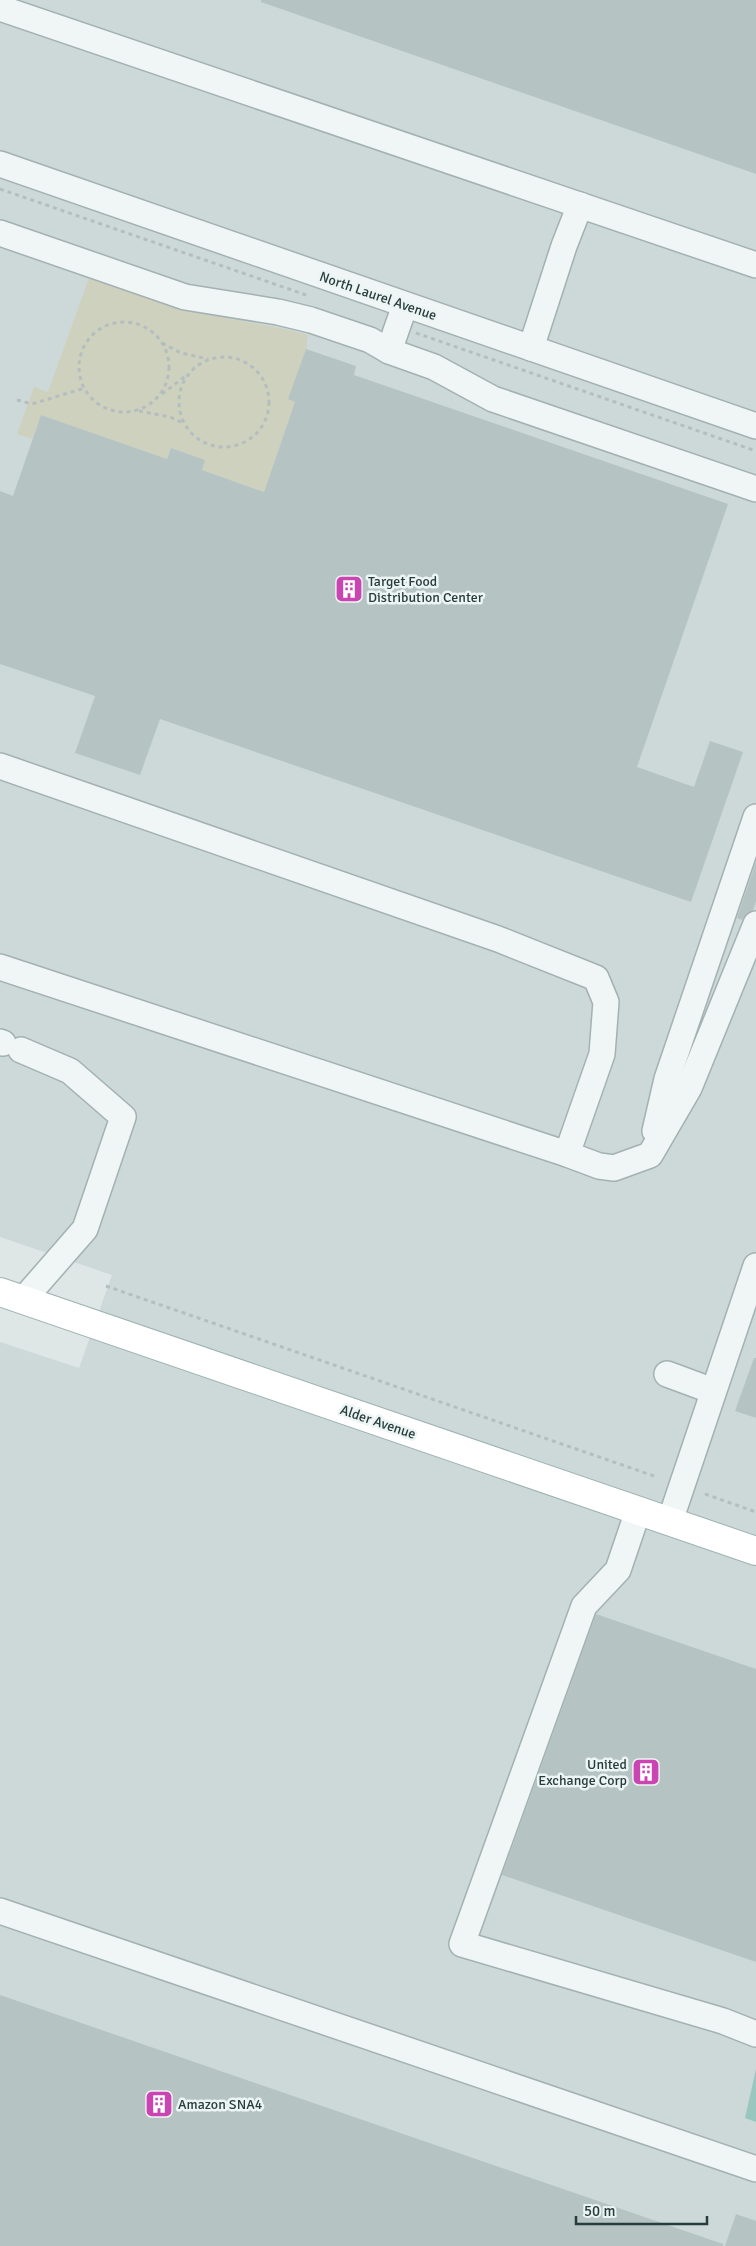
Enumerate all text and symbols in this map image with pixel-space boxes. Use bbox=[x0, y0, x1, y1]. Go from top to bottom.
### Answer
street label: North Laurel Avenue bbox=[317, 268, 439, 324]
place label: Target Food Distribution Center bbox=[368, 573, 484, 606]
building icon: Target Food Distribution Center bbox=[334, 574, 364, 604]
street label: Alder Avenue bbox=[338, 1401, 418, 1443]
place label: United Exchange Corp bbox=[538, 1756, 627, 1789]
building icon: United Exchange Corp bbox=[631, 1757, 661, 1787]
building icon: Amazon SNA4 bbox=[144, 2089, 174, 2119]
place label: Amazon SNA4 bbox=[178, 2096, 263, 2113]
scale bar bbox=[576, 2194, 707, 2226]
text: 50 m bbox=[584, 2202, 615, 2220]

